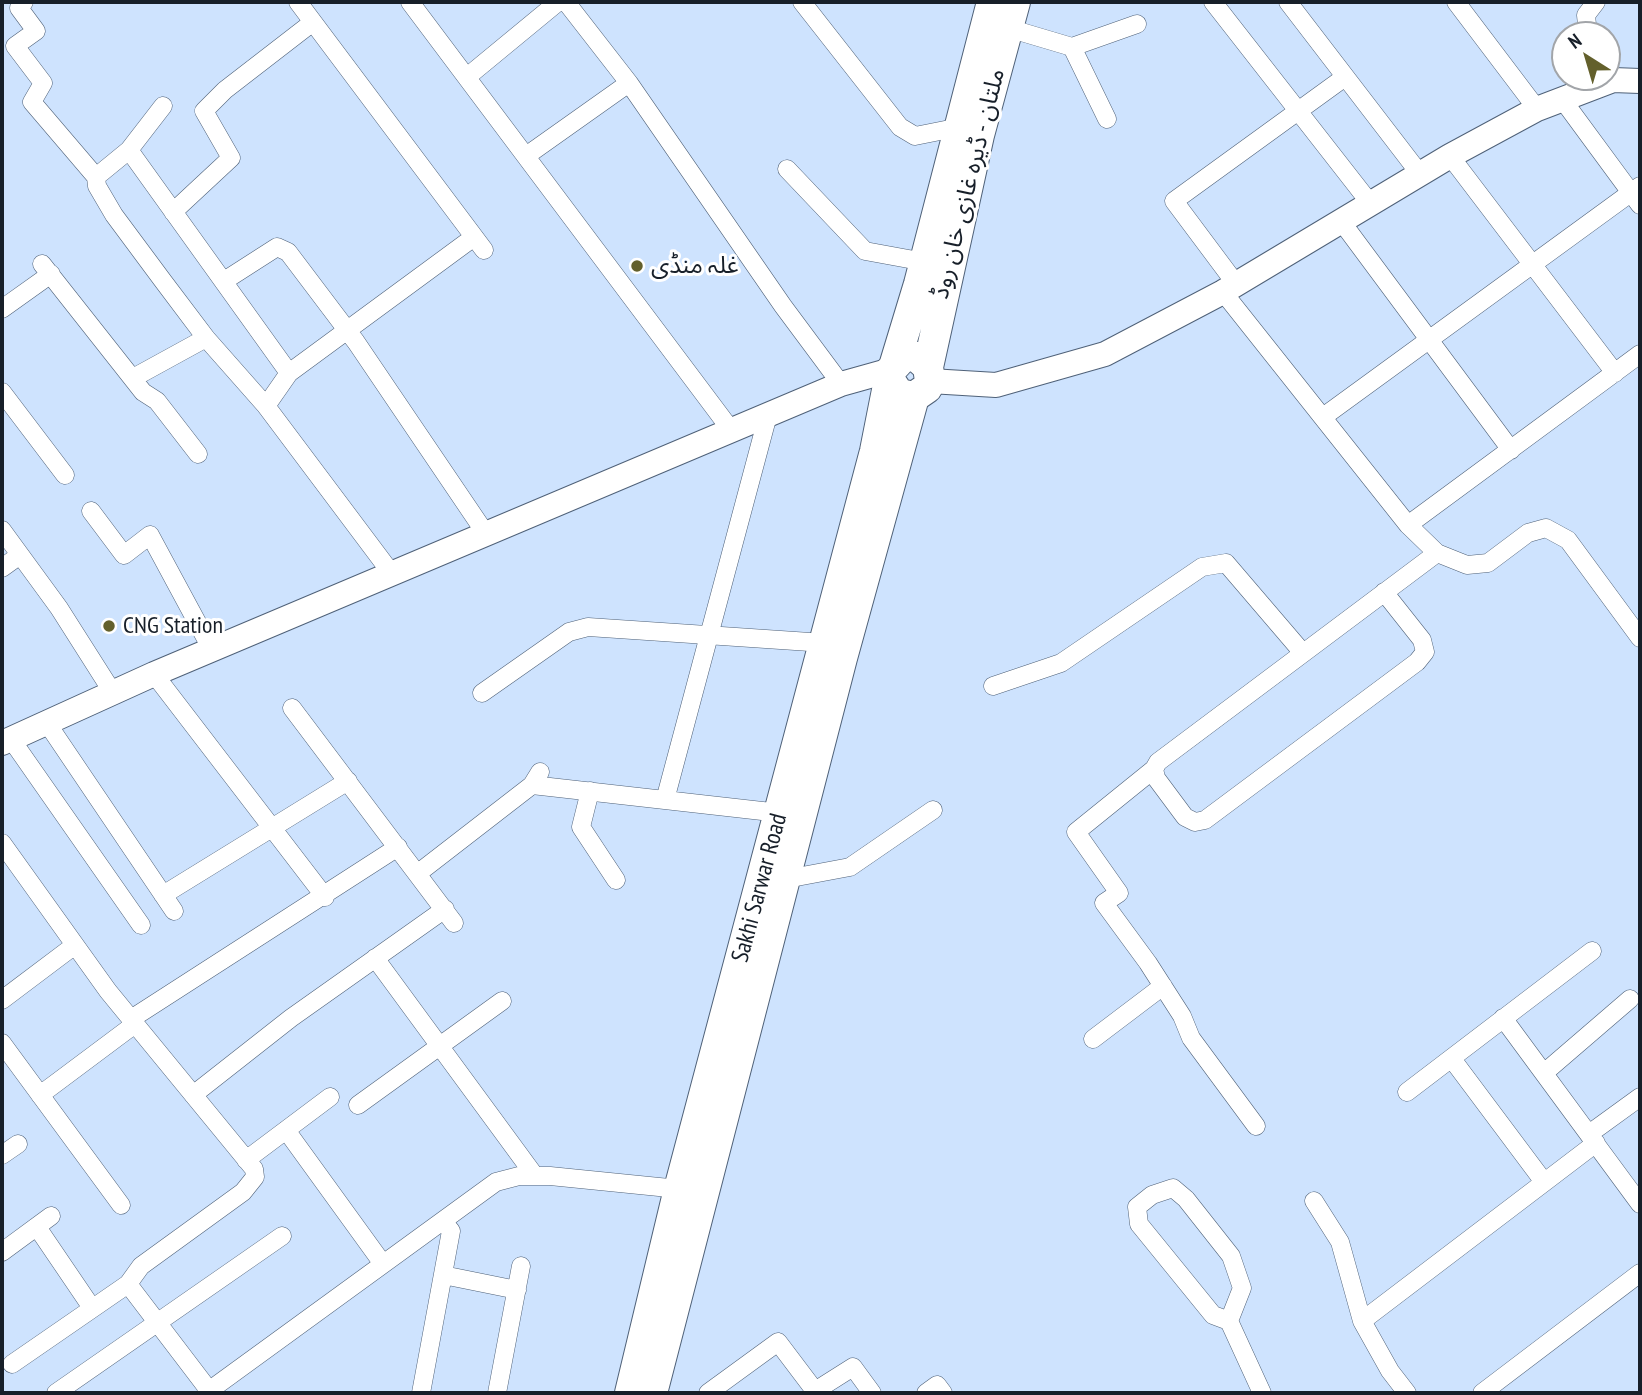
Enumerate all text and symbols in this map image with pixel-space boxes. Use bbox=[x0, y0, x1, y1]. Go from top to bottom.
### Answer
north arrow bbox=[1551, 21, 1621, 91]
text: N bbox=[1563, 28, 1586, 54]
street label: ملتان - ڈیرہ غازی خان روڈ bbox=[926, 66, 1012, 302]
place label: غلہ منڈی bbox=[651, 252, 739, 280]
marker: غلہ منڈی bbox=[629, 258, 645, 274]
place label: CNG Station bbox=[123, 612, 223, 640]
marker: CNG Station bbox=[101, 618, 117, 634]
street label: Sakhi Sarwar Road bbox=[726, 810, 794, 966]

